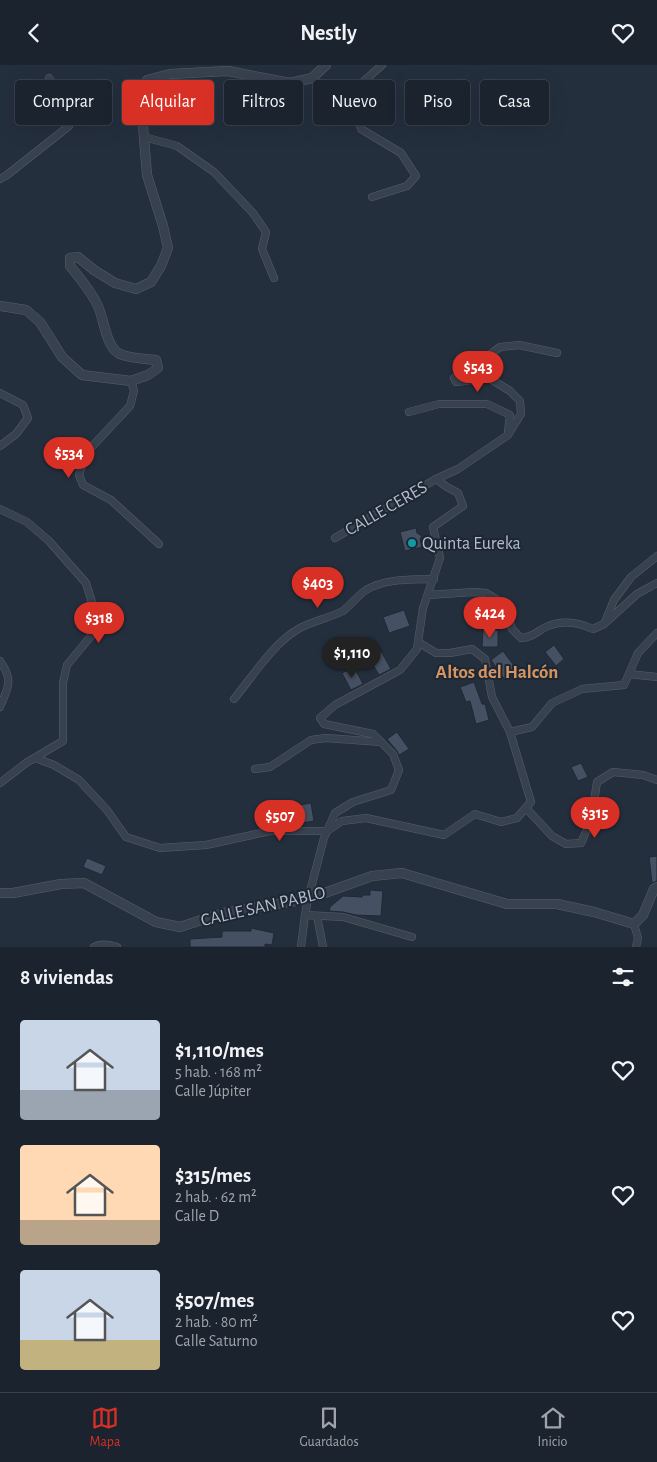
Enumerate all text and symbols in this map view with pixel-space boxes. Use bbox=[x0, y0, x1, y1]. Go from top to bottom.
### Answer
icon: back bbox=[20, 19, 48, 47]
icon: heart bbox=[609, 19, 637, 47]
text: Nestly bbox=[300, 22, 357, 44]
chip: Comprar bbox=[15, 80, 112, 125]
chip: Alquilar bbox=[122, 80, 214, 125]
chip: Filtros bbox=[224, 80, 303, 125]
chip: Nuevo bbox=[313, 80, 395, 125]
chip: Piso bbox=[405, 80, 470, 125]
chip: Casa bbox=[480, 80, 549, 125]
pin: $543 bbox=[448, 351, 508, 393]
text: $543 bbox=[463, 359, 493, 375]
pin: $534 bbox=[39, 437, 99, 479]
text: $534 bbox=[54, 445, 84, 461]
street label: CALLE CERES bbox=[342, 478, 431, 540]
place label: Quinta Eureka bbox=[422, 535, 521, 553]
marker: Quinta Eureka bbox=[406, 537, 418, 549]
pin: $403 bbox=[288, 567, 348, 609]
text: $403 bbox=[303, 575, 333, 591]
pin: $424 bbox=[460, 597, 520, 639]
pin: $318 bbox=[69, 601, 129, 644]
text: $424 bbox=[475, 605, 505, 621]
text: $318 bbox=[85, 610, 113, 626]
pin: $1,110 bbox=[311, 637, 393, 679]
text: $1,110 bbox=[334, 645, 370, 661]
district label: Altos del Halcón bbox=[436, 663, 558, 682]
pin: $315 bbox=[565, 797, 625, 839]
pin: $507 bbox=[250, 799, 310, 842]
text: $315 bbox=[582, 805, 608, 821]
text: $507 bbox=[265, 808, 295, 824]
street label: CALLE SAN PABLO bbox=[199, 884, 327, 930]
icon: filters bbox=[609, 963, 637, 991]
text: 8 viviendas bbox=[20, 967, 113, 988]
icon: home bbox=[60, 1040, 120, 1100]
text: $1,110/mes bbox=[175, 1040, 264, 1061]
icon: heart bbox=[609, 1056, 637, 1084]
text: 5 hab. · 168 m² bbox=[175, 1064, 262, 1080]
text: Calle Júpiter bbox=[175, 1083, 251, 1099]
icon: home bbox=[60, 1165, 120, 1225]
text: $315/mes bbox=[175, 1165, 251, 1186]
icon: heart bbox=[609, 1181, 637, 1209]
text: 2 hab. · 62 m² bbox=[175, 1189, 257, 1205]
text: Calle D bbox=[175, 1208, 219, 1224]
icon: home bbox=[60, 1290, 120, 1350]
text: $507/mes bbox=[175, 1290, 254, 1311]
icon: heart bbox=[609, 1306, 637, 1334]
text: 2 hab. · 80 m² bbox=[175, 1314, 258, 1330]
text: Calle Saturno bbox=[175, 1333, 258, 1349]
tab: Mapa bbox=[90, 1404, 120, 1451]
tab: Guardados bbox=[299, 1404, 359, 1451]
tab: Inicio bbox=[538, 1404, 567, 1451]

